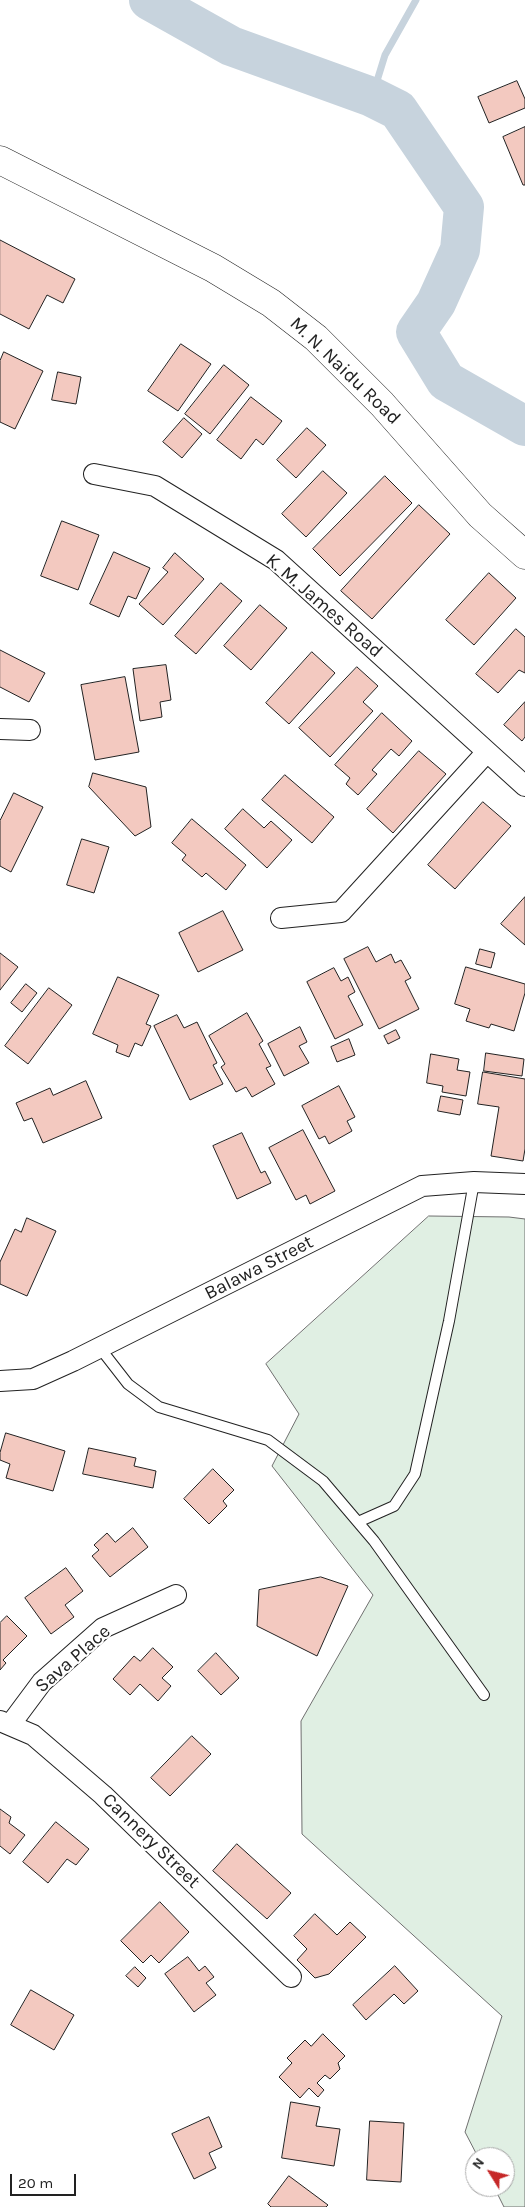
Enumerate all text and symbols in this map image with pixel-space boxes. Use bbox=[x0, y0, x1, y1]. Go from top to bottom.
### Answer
street label: M. N. Naidu Road bbox=[285, 312, 405, 430]
street label: K. M. James Road bbox=[261, 549, 387, 663]
street label: Balawa Street bbox=[201, 1231, 317, 1305]
street label: Sava Place bbox=[31, 1620, 115, 1698]
street label: Cannery Street bbox=[97, 1789, 205, 1893]
north arrow bbox=[465, 2147, 515, 2197]
text: N bbox=[468, 2154, 488, 2173]
scale bar bbox=[12, 2164, 79, 2196]
text: 20 m bbox=[18, 2174, 53, 2192]

